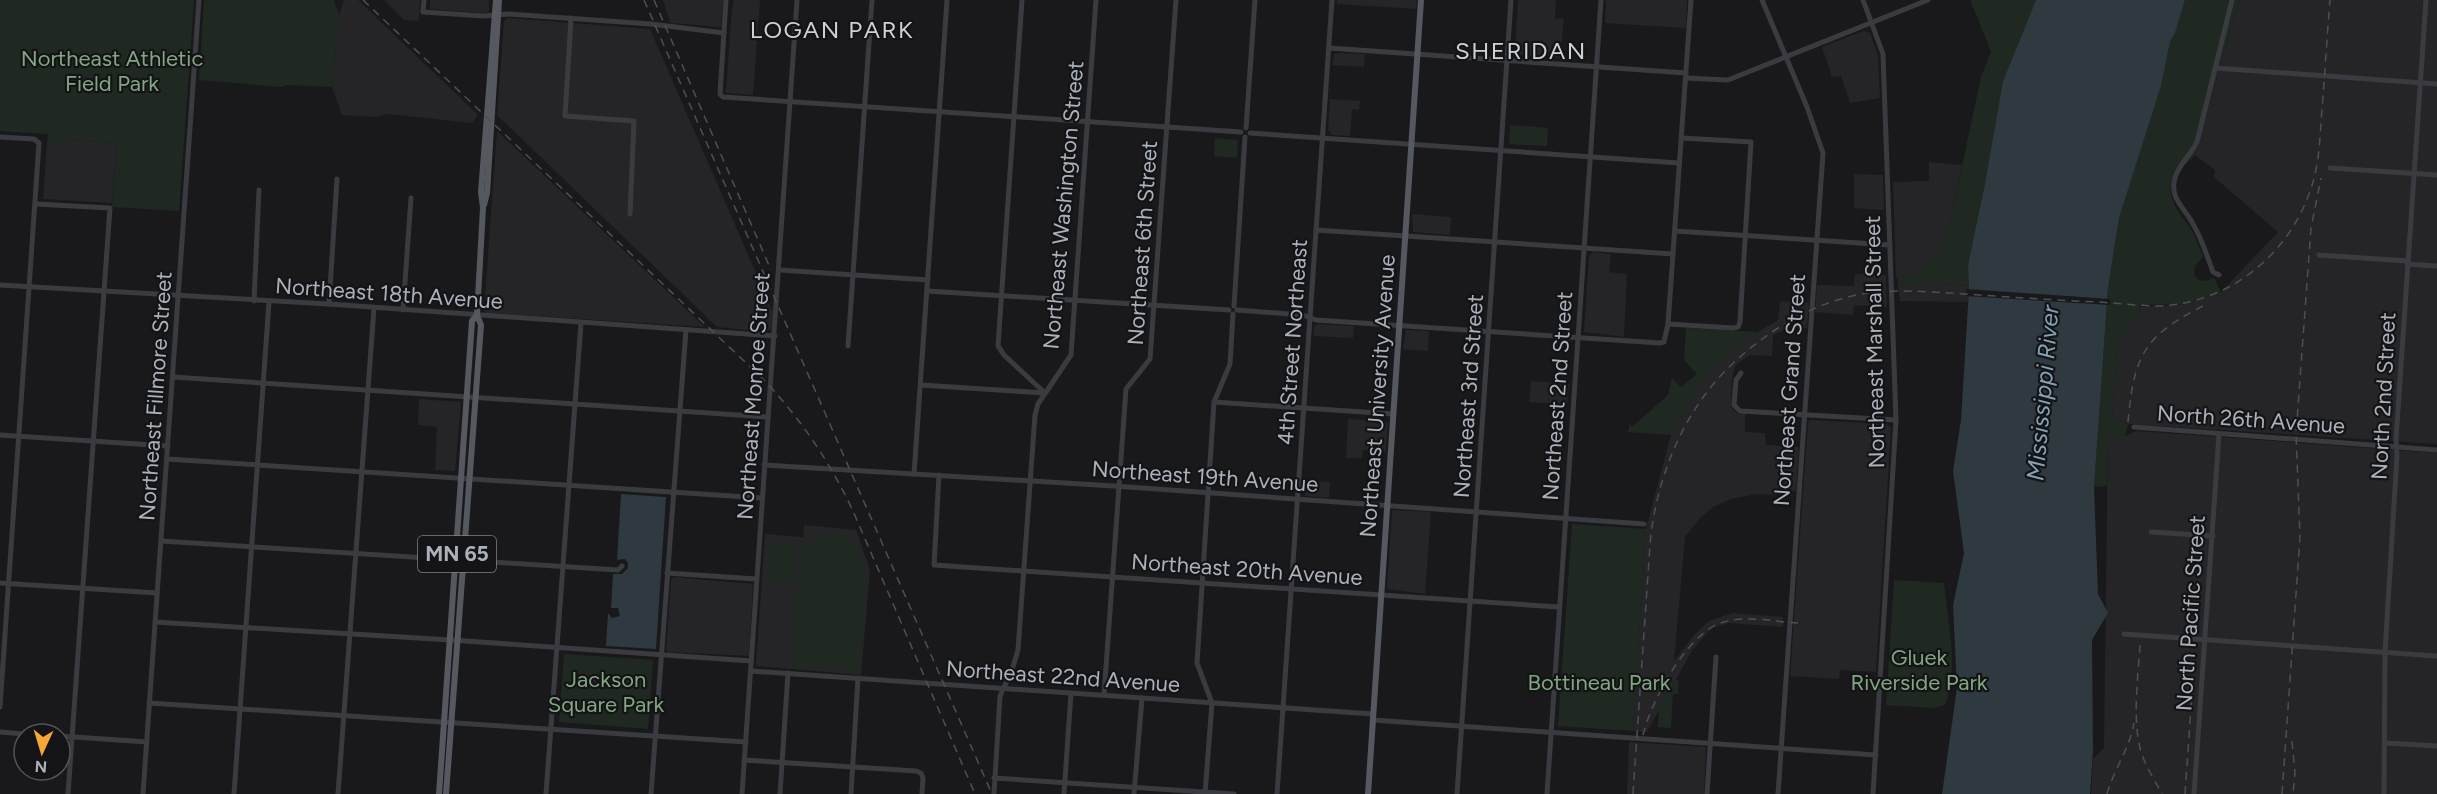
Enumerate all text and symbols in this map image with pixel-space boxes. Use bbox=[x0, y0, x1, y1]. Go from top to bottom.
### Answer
district label: LOGAN PARK bbox=[750, 15, 914, 44]
district label: SHERIDAN bbox=[1455, 36, 1587, 65]
park label: Northeast Athletic Field Park bbox=[21, 45, 203, 97]
street label: Northeast Washington Street bbox=[1037, 60, 1090, 350]
street label: Northeast 6th Street bbox=[1122, 140, 1163, 346]
street label: Northeast Marshall Street bbox=[1859, 215, 1890, 469]
street label: 4th Street Northeast bbox=[1272, 238, 1313, 446]
street label: Northeast University Avenue bbox=[1354, 254, 1401, 538]
street label: Northeast Fillmore Street bbox=[133, 271, 178, 522]
street label: Northeast Monroe Street bbox=[731, 271, 776, 521]
street label: Northeast 18th Avenue bbox=[274, 272, 504, 315]
street label: Northeast Grand Street bbox=[1768, 273, 1811, 507]
street label: Northeast 2nd Street bbox=[1537, 291, 1578, 502]
street label: Northeast 3rd Street bbox=[1448, 293, 1489, 499]
water label: Mississippi River bbox=[2020, 303, 2065, 482]
street label: North 2nd Street bbox=[2366, 312, 2401, 481]
street label: North 26th Avenue bbox=[2156, 399, 2346, 440]
street label: Northeast 19th Avenue bbox=[1091, 455, 1319, 498]
street label: North Pacific Street bbox=[2170, 514, 2211, 712]
road number: MN 65 bbox=[418, 536, 496, 572]
street label: Northeast 20th Avenue bbox=[1130, 548, 1364, 591]
park label: Gluek Riverside Park bbox=[1850, 644, 1988, 696]
street label: Northeast 22nd Avenue bbox=[945, 655, 1181, 698]
park label: Jackson Square Park bbox=[548, 666, 665, 718]
park label: Bottineau Park bbox=[1527, 669, 1671, 696]
north arrow bbox=[12, 722, 72, 782]
text: N bbox=[34, 757, 48, 776]

